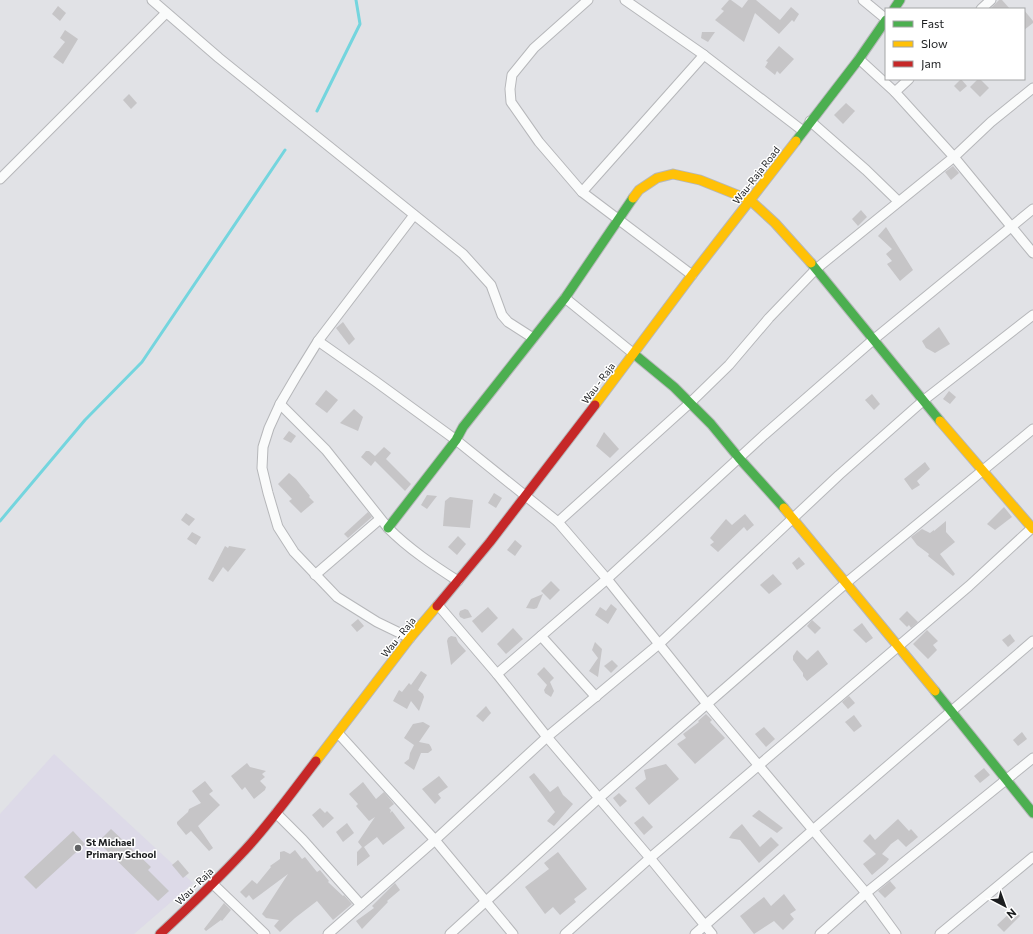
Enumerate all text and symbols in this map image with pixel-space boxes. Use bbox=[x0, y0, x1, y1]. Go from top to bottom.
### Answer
legend bbox=[885, 8, 1025, 80]
text: Fast bbox=[921, 16, 944, 30]
text: Slow bbox=[921, 36, 948, 50]
text: Jam bbox=[921, 56, 941, 71]
street label: Wau-Raja Road bbox=[730, 144, 782, 206]
street label: Wau - Raja bbox=[579, 360, 617, 406]
street label: Wau - Raja bbox=[378, 614, 418, 660]
place label: St Michael Primary School bbox=[86, 836, 157, 860]
marker: St Michael Primary School bbox=[73, 843, 83, 853]
street label: Wau - Raja bbox=[172, 865, 216, 907]
north arrow bbox=[985, 886, 1025, 926]
text: N bbox=[1005, 906, 1019, 922]

